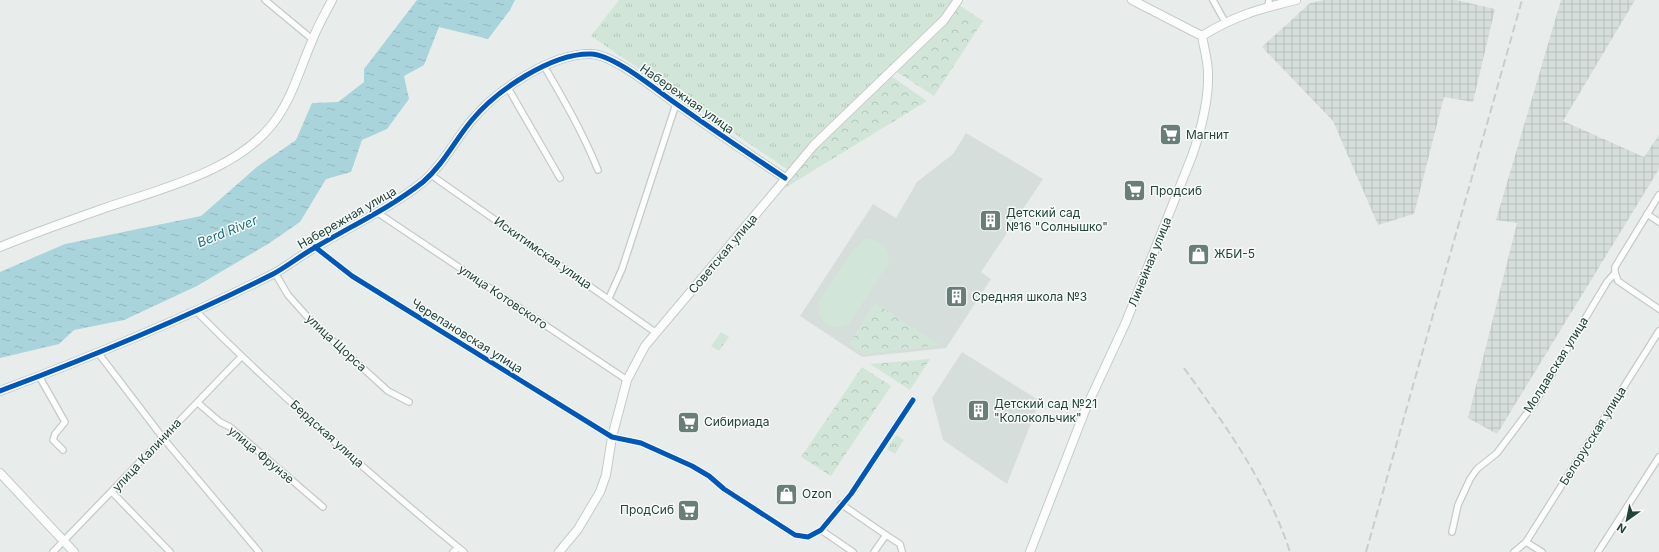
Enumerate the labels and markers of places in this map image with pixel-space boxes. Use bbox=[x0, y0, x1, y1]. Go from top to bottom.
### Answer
supermarket icon: Магнит bbox=[1158, 122, 1184, 148]
place label: Магнит bbox=[1186, 127, 1229, 142]
supermarket icon: Продсиб bbox=[1121, 178, 1147, 204]
place label: Продсиб bbox=[1150, 183, 1202, 198]
place label: Детский сад №16 "Солнышко" bbox=[1006, 205, 1108, 234]
building icon: Детский сад №16 "Солнышко" bbox=[977, 207, 1003, 233]
shop icon: ЖБИ-5 bbox=[1185, 241, 1211, 267]
place label: ЖБИ-5 bbox=[1214, 246, 1255, 261]
building icon: Средняя школа №3 bbox=[943, 284, 969, 310]
place label: Средняя школа №3 bbox=[972, 289, 1087, 304]
place label: Детский сад №21 "Колокольчик" bbox=[994, 396, 1097, 425]
building icon: Детский сад №21 "Колокольчик" bbox=[966, 398, 992, 424]
supermarket icon: Сибириада bbox=[675, 409, 701, 435]
place label: Сибириада bbox=[704, 414, 770, 429]
shop icon: Ozon bbox=[774, 481, 800, 507]
place label: Ozon bbox=[802, 486, 832, 501]
supermarket icon: ПродСиб bbox=[676, 497, 702, 523]
place label: ПродСиб bbox=[620, 502, 674, 517]

